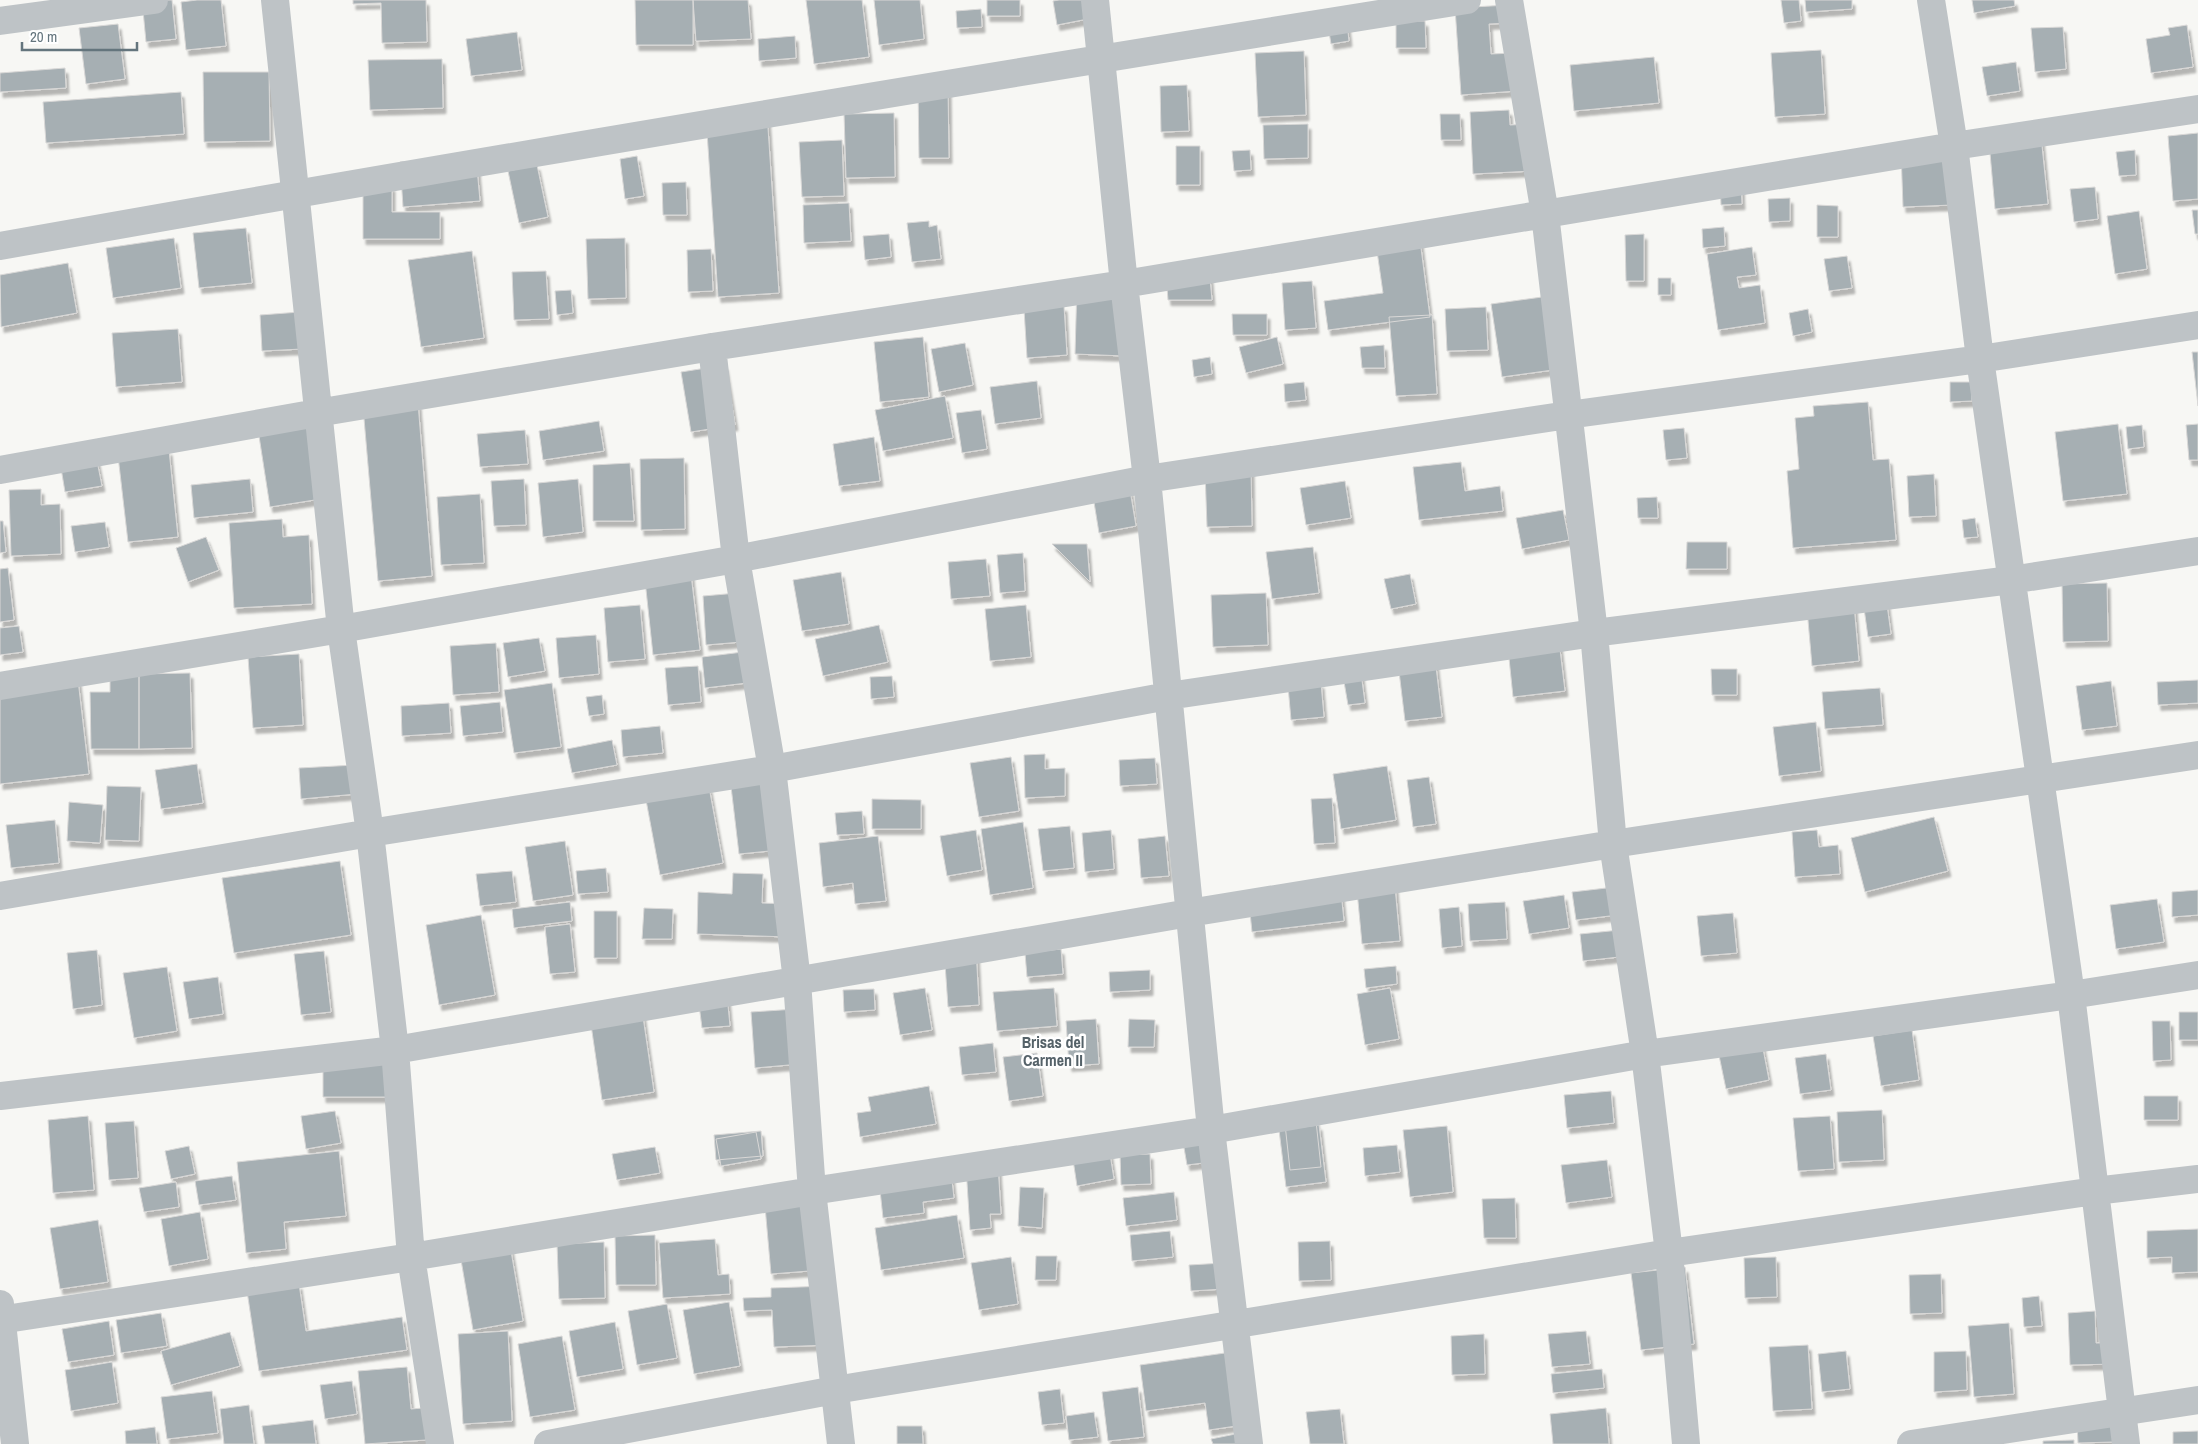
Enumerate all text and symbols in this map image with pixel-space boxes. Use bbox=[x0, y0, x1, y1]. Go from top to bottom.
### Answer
scale bar bbox=[22, 20, 138, 52]
text: 20 m bbox=[30, 26, 57, 47]
district label: Brisas del Carmen II bbox=[1022, 1031, 1084, 1071]

